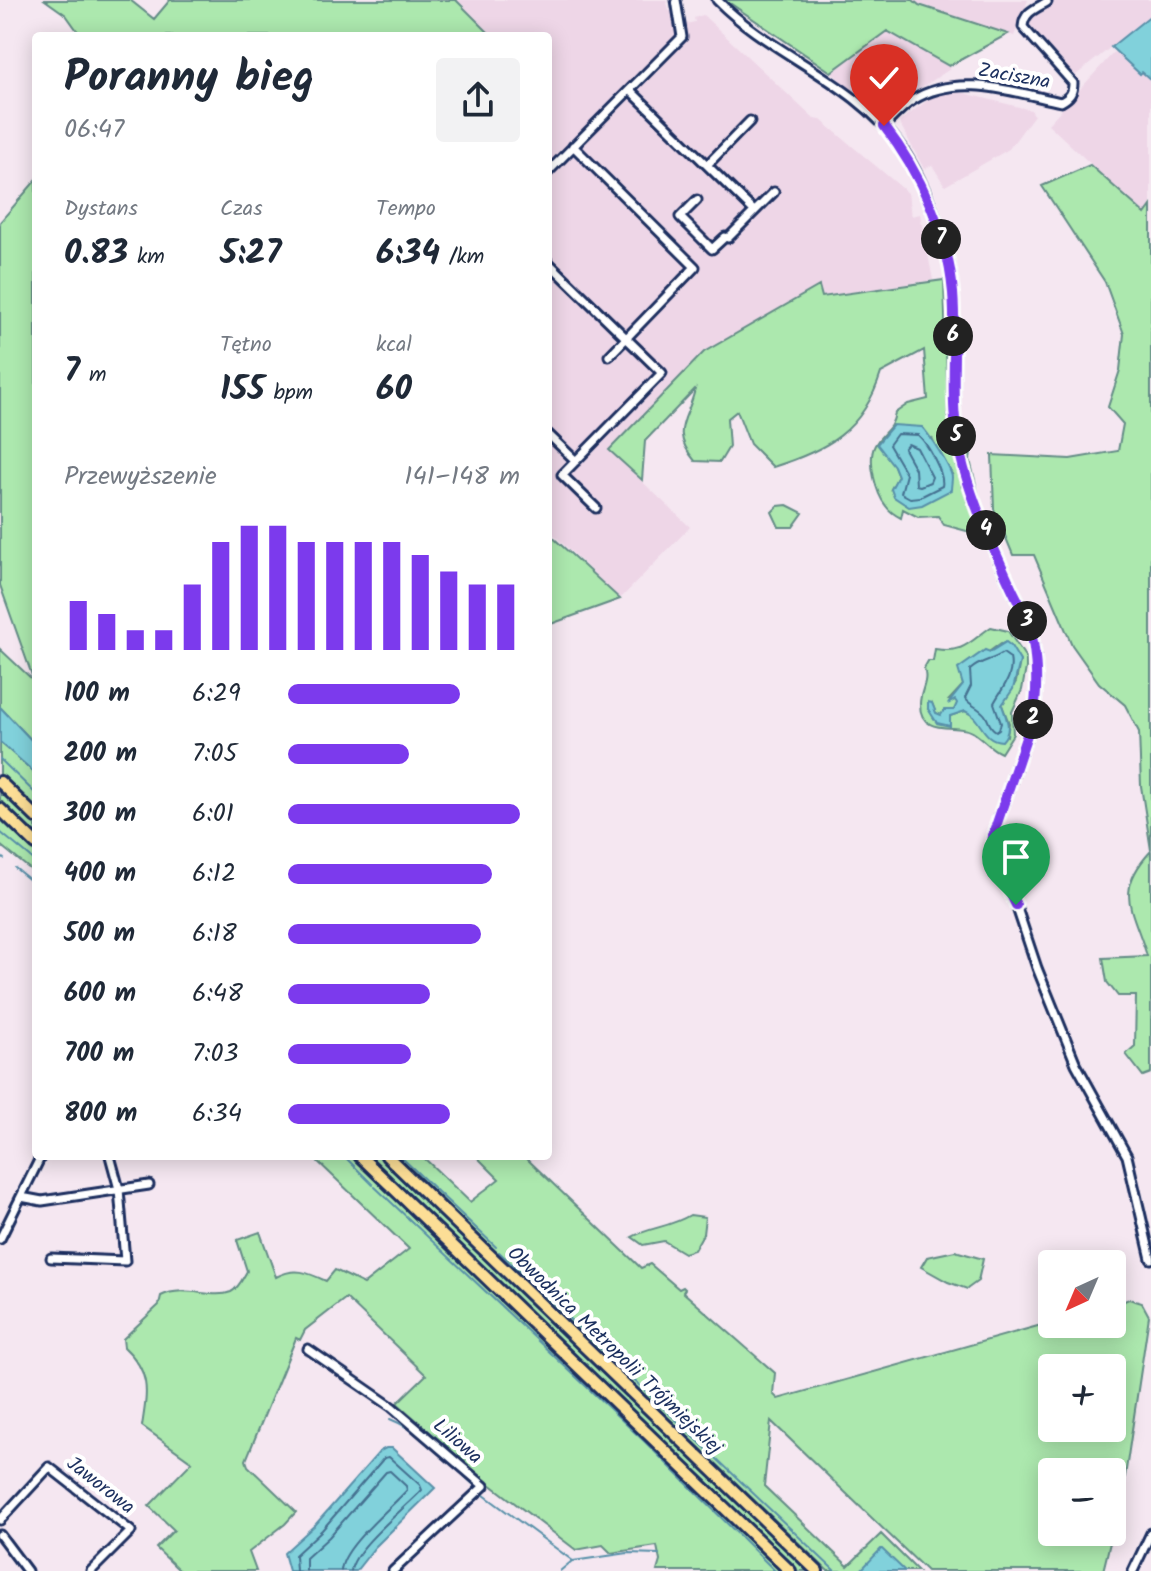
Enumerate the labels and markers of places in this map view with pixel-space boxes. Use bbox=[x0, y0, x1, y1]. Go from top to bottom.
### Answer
pin bbox=[850, 44, 918, 126]
pin: 7 bbox=[921, 219, 961, 259]
pin: 6 bbox=[933, 316, 973, 356]
pin: 5 bbox=[936, 416, 976, 456]
pin: 4 bbox=[966, 510, 1006, 550]
pin: 3 bbox=[1007, 601, 1047, 641]
pin: 2 bbox=[1013, 699, 1053, 739]
pin bbox=[982, 823, 1050, 905]

